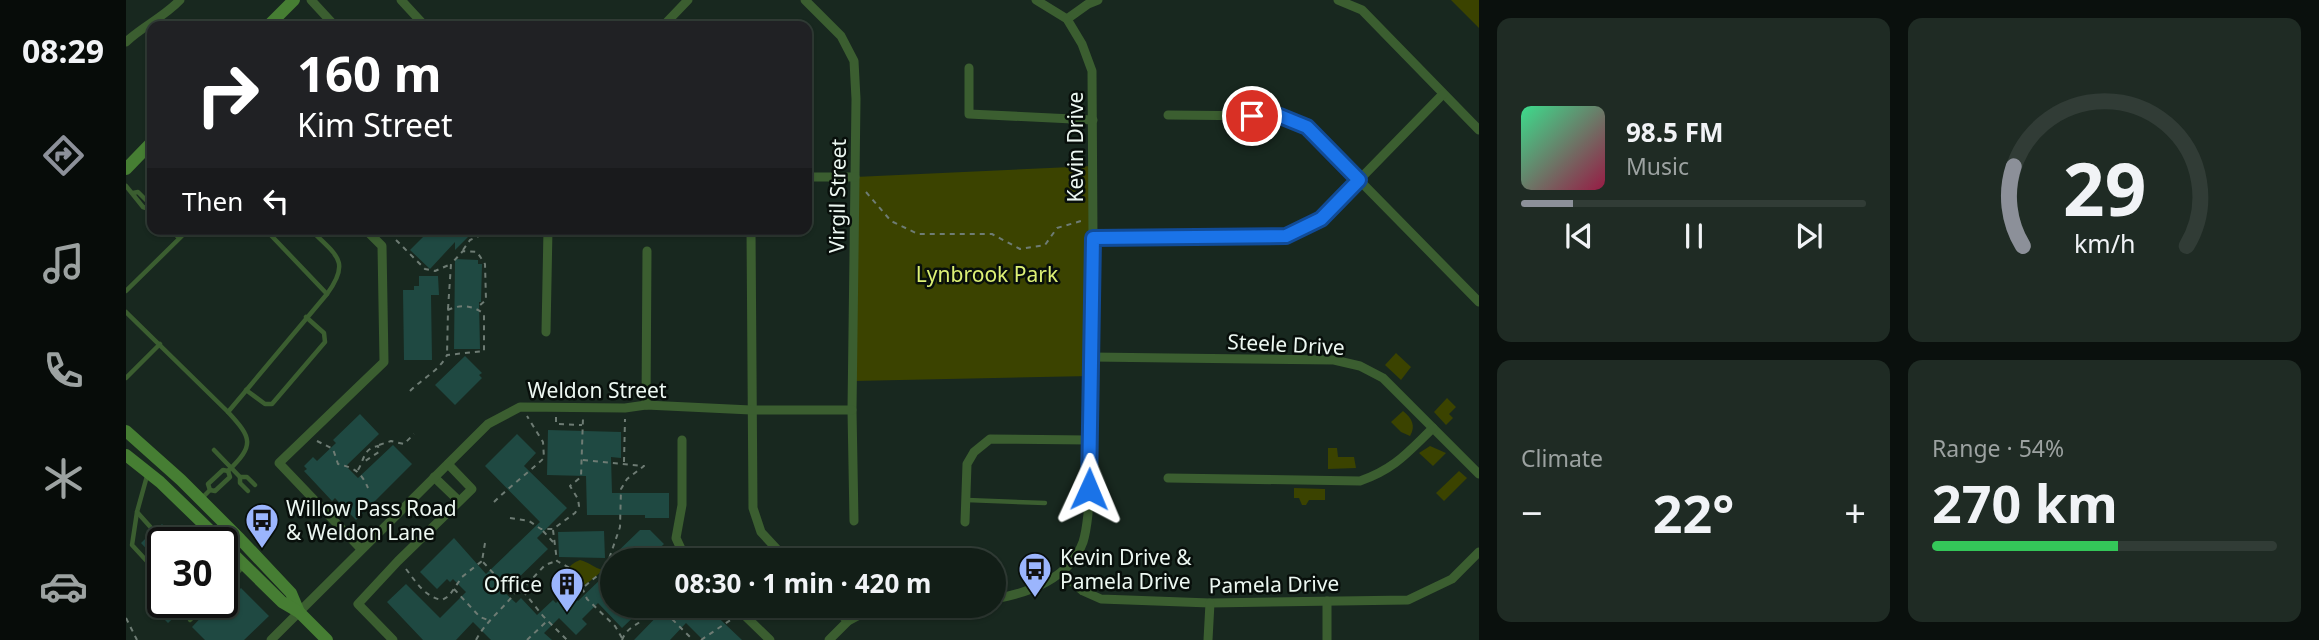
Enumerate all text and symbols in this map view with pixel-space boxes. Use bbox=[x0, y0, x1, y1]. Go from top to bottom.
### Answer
text: 08:29 bbox=[22, 29, 104, 72]
text: 160 m bbox=[297, 40, 442, 106]
icon: right bbox=[182, 49, 273, 140]
pin bbox=[1222, 86, 1282, 146]
street label: Kevin Drive bbox=[1061, 92, 1089, 202]
icon: arrive bbox=[1233, 97, 1271, 135]
text: Kim Street bbox=[297, 103, 453, 146]
text: 98.5 FM bbox=[1626, 114, 1723, 150]
icon: directions bbox=[39, 131, 88, 180]
street label: Virgil Street bbox=[822, 138, 852, 253]
text: 29 bbox=[2063, 139, 2146, 238]
text: Music bbox=[1626, 150, 1689, 182]
icon: left bbox=[257, 182, 295, 220]
text: Then bbox=[182, 183, 243, 219]
icon: previous bbox=[1560, 217, 1598, 255]
icon: pause bbox=[1675, 217, 1713, 255]
icon: next bbox=[1790, 217, 1828, 255]
text: km/h bbox=[2074, 226, 2135, 260]
icon: music bbox=[39, 239, 88, 288]
park label: Lynbrook Park bbox=[916, 260, 1059, 288]
street label: Steele Drive bbox=[1227, 327, 1345, 361]
icon: phone bbox=[39, 346, 88, 395]
street label: Weldon Street bbox=[527, 376, 667, 404]
text: Range · 54% bbox=[1932, 432, 2064, 464]
text: Climate bbox=[1521, 442, 1603, 474]
position arrow bbox=[1052, 452, 1126, 526]
icon: climate bbox=[39, 454, 88, 503]
text: 270 km bbox=[1932, 467, 2118, 538]
text: 22° bbox=[1653, 477, 1734, 548]
text: − bbox=[1521, 486, 1543, 538]
text: + bbox=[1844, 486, 1866, 538]
place label: Willow Pass Road & Weldon Lane bbox=[286, 494, 457, 546]
bus stop icon: Willow Pass Road & Weldon Lane bbox=[243, 501, 281, 550]
speed limit sign: 30 bbox=[147, 527, 238, 618]
place label: Kevin Drive & Pamela Drive bbox=[1060, 543, 1192, 595]
bus stop icon: Kevin Drive & Pamela Drive bbox=[1016, 550, 1054, 599]
icon: car bbox=[39, 562, 88, 611]
building icon: Office bbox=[548, 565, 586, 614]
text: 08:30 · 1 min · 420 m bbox=[675, 565, 931, 601]
street label: Pamela Drive bbox=[1208, 569, 1340, 599]
place label: Office bbox=[484, 570, 542, 598]

